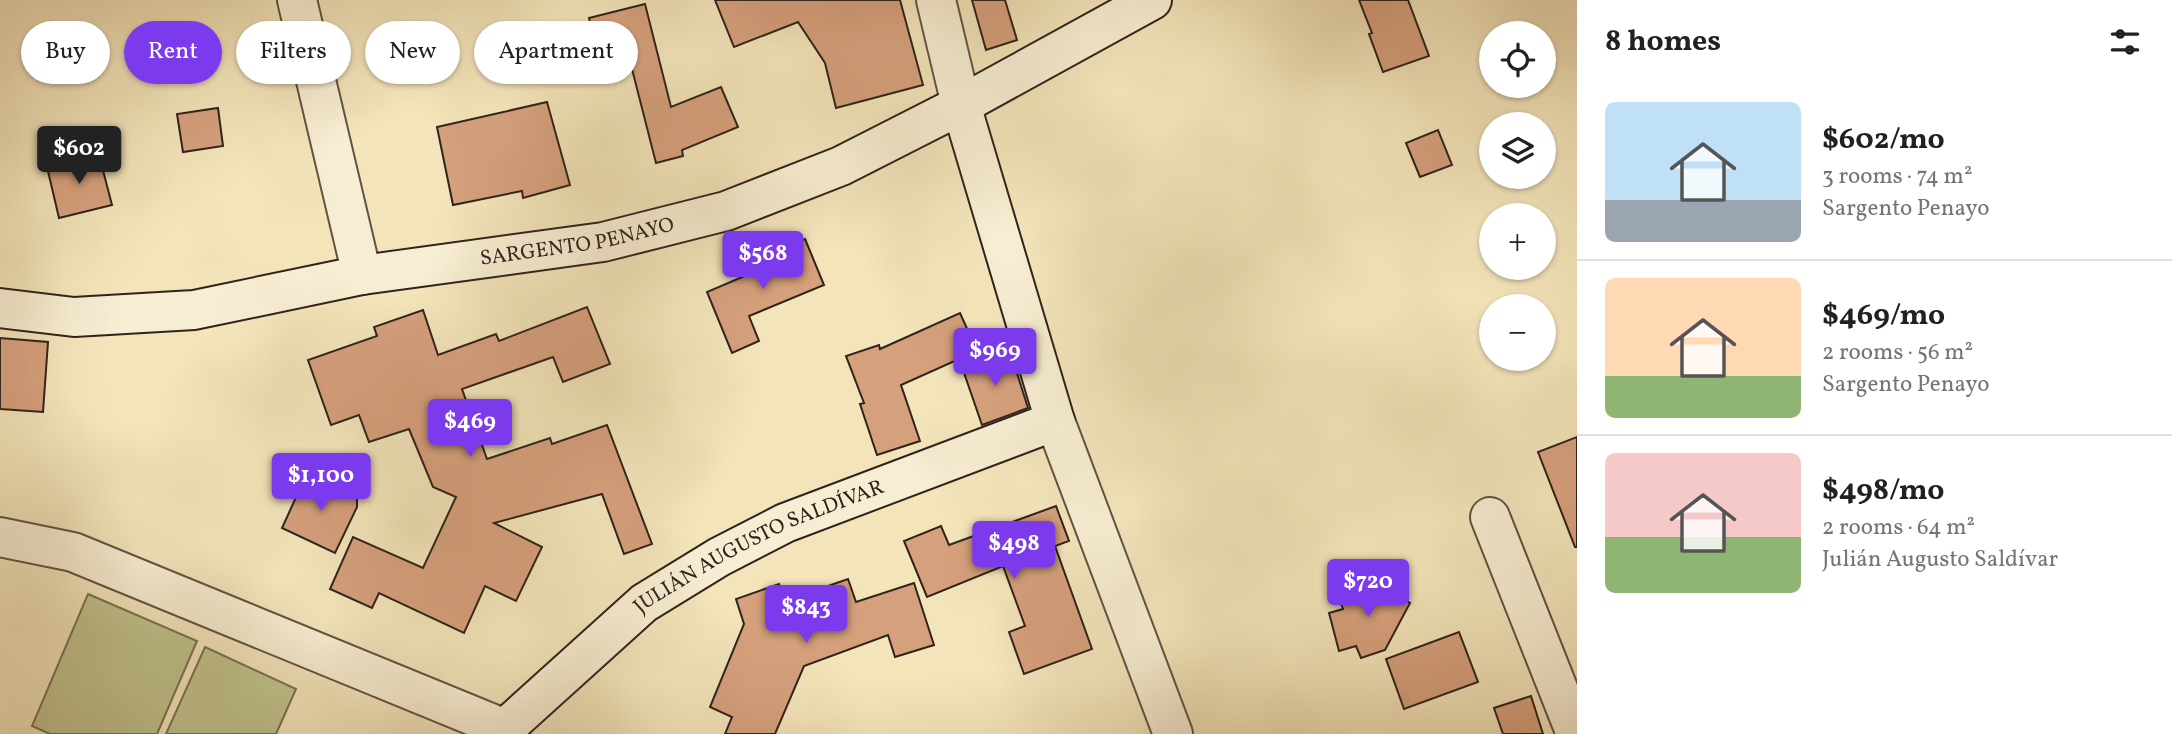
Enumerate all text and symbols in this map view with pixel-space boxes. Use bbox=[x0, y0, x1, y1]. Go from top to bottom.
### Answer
chip: Buy bbox=[21, 21, 110, 84]
chip: Rent bbox=[124, 21, 222, 84]
chip: Filters bbox=[236, 21, 351, 84]
chip: New bbox=[365, 21, 460, 84]
chip: Apartment bbox=[474, 21, 638, 84]
map controls bbox=[1479, 21, 1556, 371]
button: locate bbox=[1479, 21, 1556, 98]
text: 8 homes bbox=[1605, 21, 1721, 63]
icon: filters bbox=[2106, 23, 2144, 61]
button: layers bbox=[1479, 112, 1556, 189]
text: $602/mo bbox=[1822, 119, 1945, 161]
pin: $602 bbox=[38, 127, 120, 186]
icon: home bbox=[1661, 130, 1745, 214]
text: $602 bbox=[53, 133, 105, 165]
text: 3 rooms · 74 m² bbox=[1822, 161, 1972, 193]
text: Sargento Penayo bbox=[1822, 193, 1990, 225]
button: + bbox=[1479, 203, 1556, 280]
street label: SARGENTO PENAYO bbox=[478, 210, 677, 273]
pin: $568 bbox=[722, 232, 804, 291]
text: $568 bbox=[738, 238, 788, 270]
button: − bbox=[1479, 294, 1556, 371]
text: $469/mo bbox=[1822, 295, 1945, 337]
icon: home bbox=[1661, 306, 1745, 390]
pin: $969 bbox=[954, 328, 1036, 388]
text: $969 bbox=[969, 335, 1021, 367]
text: 2 rooms · 56 m² bbox=[1822, 337, 1973, 369]
text: Sargento Penayo bbox=[1822, 369, 1990, 401]
pin: $469 bbox=[429, 400, 511, 459]
text: $469 bbox=[444, 406, 496, 438]
pin: $1,100 bbox=[264, 454, 378, 513]
text: $1,100 bbox=[288, 460, 354, 492]
text: $498/mo bbox=[1822, 470, 1945, 512]
street label: JULIÁN AUGUSTO SALDÍVAR bbox=[627, 472, 888, 620]
icon: home bbox=[1661, 481, 1745, 565]
text: 2 rooms · 64 m² bbox=[1822, 512, 1975, 544]
pin: $498 bbox=[973, 522, 1055, 581]
text: $498 bbox=[988, 528, 1040, 560]
text: Julián Augusto Saldívar bbox=[1822, 544, 2058, 576]
pin: $720 bbox=[1327, 560, 1409, 619]
text: $720 bbox=[1343, 566, 1393, 598]
pin: $843 bbox=[765, 586, 847, 645]
text: $843 bbox=[781, 592, 831, 624]

